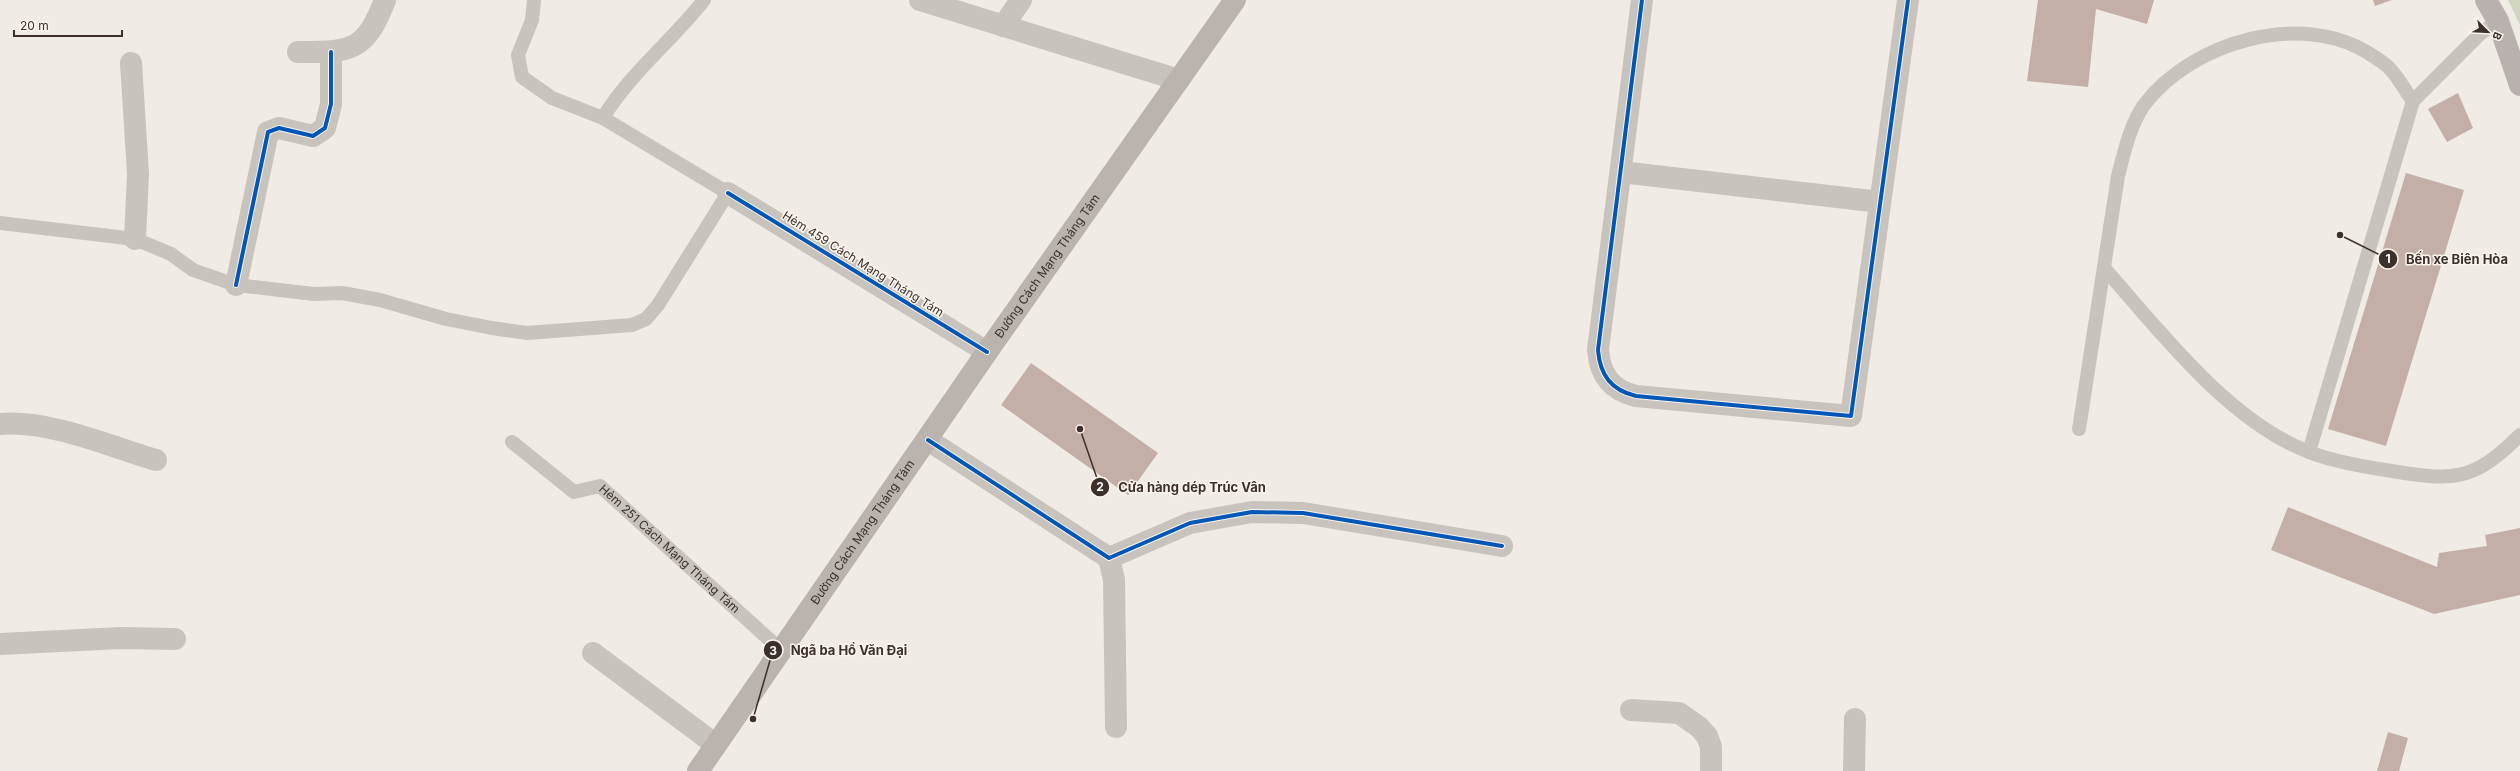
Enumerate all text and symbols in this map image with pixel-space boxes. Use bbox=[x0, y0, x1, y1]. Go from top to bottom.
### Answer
scale bar bbox=[14, 12, 122, 38]
north arrow bbox=[2468, 12, 2508, 52]
text: 20 m bbox=[20, 18, 49, 33]
text: B bbox=[2489, 30, 2505, 42]
street label: Đường Cách Mạng Tháng Tám bbox=[991, 191, 1103, 341]
street label: Hẻm 459 Cách Mạng Tháng Tám bbox=[780, 208, 947, 320]
callout: Bến xe Biên Hòa bbox=[2378, 247, 2516, 272]
text: 1 bbox=[2385, 251, 2391, 266]
text: Bến xe Biên Hòa bbox=[2406, 251, 2508, 267]
street label: Đường Cách Mạng Tháng Tám bbox=[807, 457, 917, 607]
callout: Cửa hàng dép Trúc Vân bbox=[1090, 475, 1273, 500]
text: 2 bbox=[1096, 479, 1104, 494]
text: Cửa hàng dép Trúc Vân bbox=[1118, 479, 1266, 495]
street label: Hẻm 251 Cách Mạng Tháng Tám bbox=[596, 481, 743, 616]
callout: Ngã ba Hồ Văn Đại bbox=[763, 638, 916, 663]
text: Ngã ba Hồ Văn Đại bbox=[791, 642, 907, 658]
text: 3 bbox=[769, 643, 777, 658]

